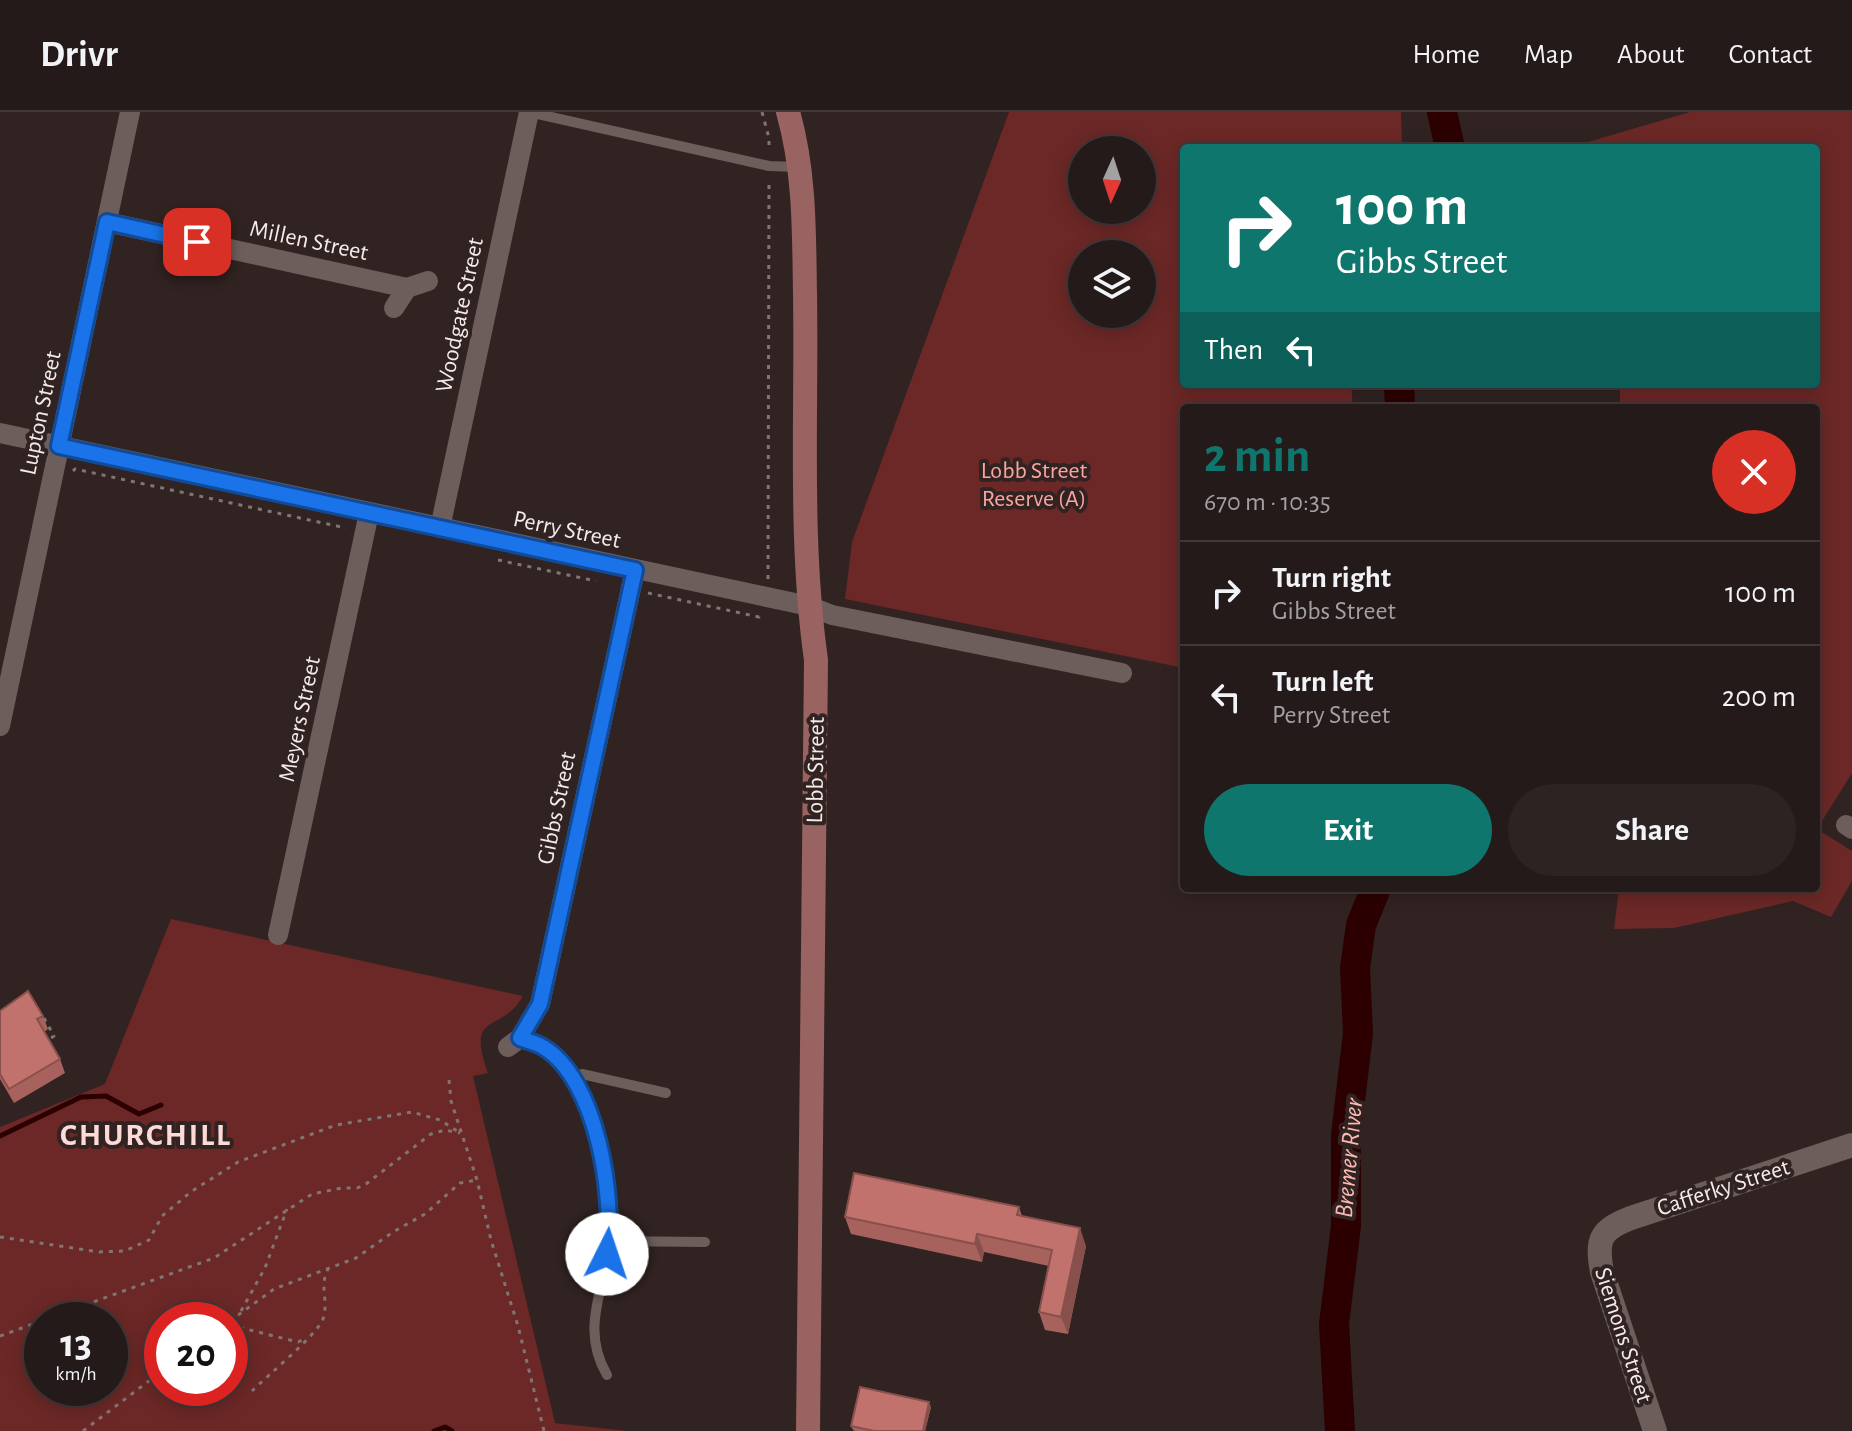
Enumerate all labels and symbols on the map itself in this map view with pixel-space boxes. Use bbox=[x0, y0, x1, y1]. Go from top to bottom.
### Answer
north arrow bbox=[1068, 136, 1156, 224]
pin bbox=[163, 208, 231, 276]
street label: Millen Street bbox=[247, 217, 371, 265]
street label: Woodgate Street bbox=[432, 235, 488, 395]
street label: Lupton Street bbox=[16, 349, 66, 477]
park label: Lobb Street Reserve (A) bbox=[981, 459, 1088, 511]
street label: Perry Street bbox=[511, 507, 623, 553]
street label: Meyers Street bbox=[275, 654, 325, 784]
street label: Lobb Street bbox=[803, 716, 829, 824]
street label: Gibbs Street bbox=[533, 750, 581, 867]
water label: Bremer River bbox=[1331, 1096, 1367, 1219]
district label: CHURCHILL bbox=[60, 1119, 232, 1151]
street label: Cafferky Street bbox=[1654, 1155, 1793, 1221]
position arrow bbox=[565, 1212, 649, 1296]
street label: Siemons Street bbox=[1590, 1265, 1656, 1406]
speed limit sign: 20 bbox=[144, 1302, 248, 1406]

